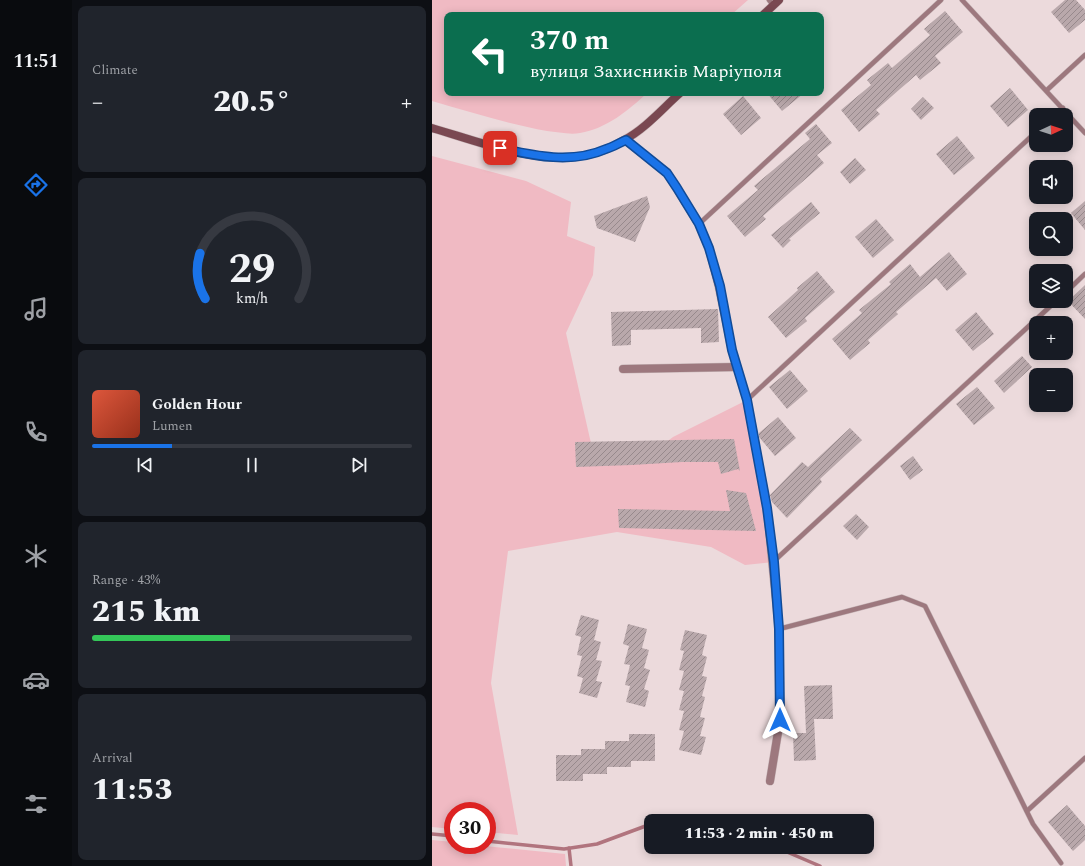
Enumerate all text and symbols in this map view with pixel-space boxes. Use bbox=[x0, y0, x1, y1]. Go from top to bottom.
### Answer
text: 370 m bbox=[530, 19, 609, 62]
icon: left bbox=[464, 28, 516, 80]
text: 11:51 bbox=[13, 48, 59, 75]
text: вулиця Захисників Маріуполя bbox=[530, 58, 782, 85]
text: Climate bbox=[92, 60, 138, 80]
text: 20.5° bbox=[213, 79, 291, 125]
text: − bbox=[92, 86, 103, 119]
text: + bbox=[401, 86, 412, 119]
north arrow bbox=[1029, 108, 1073, 152]
map controls bbox=[1029, 108, 1073, 412]
pin bbox=[483, 131, 517, 165]
icon: arrive bbox=[489, 137, 511, 159]
button: sound bbox=[1029, 160, 1073, 204]
icon: directions bbox=[22, 171, 50, 199]
button: search bbox=[1029, 212, 1073, 256]
text: 29 bbox=[229, 238, 275, 301]
button: layers bbox=[1029, 264, 1073, 308]
text: km/h bbox=[236, 288, 268, 310]
icon: music bbox=[22, 295, 50, 323]
button: + bbox=[1029, 316, 1073, 360]
button: − bbox=[1029, 368, 1073, 412]
text: Golden Hour bbox=[152, 393, 242, 416]
text: Lumen bbox=[152, 416, 193, 436]
icon: phone bbox=[22, 418, 50, 446]
icon: previous bbox=[134, 454, 156, 476]
icon: pause bbox=[241, 454, 263, 476]
icon: next bbox=[348, 454, 370, 476]
icon: climate bbox=[22, 542, 50, 570]
text: Range · 43% bbox=[92, 570, 160, 590]
text: 215 km bbox=[92, 589, 200, 635]
icon: car bbox=[22, 666, 50, 694]
position arrow bbox=[759, 699, 801, 741]
text: Arrival bbox=[92, 748, 133, 768]
text: 11:53 bbox=[92, 767, 172, 813]
icon: filters bbox=[22, 790, 50, 818]
speed limit sign: 30 bbox=[444, 802, 496, 854]
text: 11:53 · 2 min · 450 m bbox=[685, 822, 833, 845]

